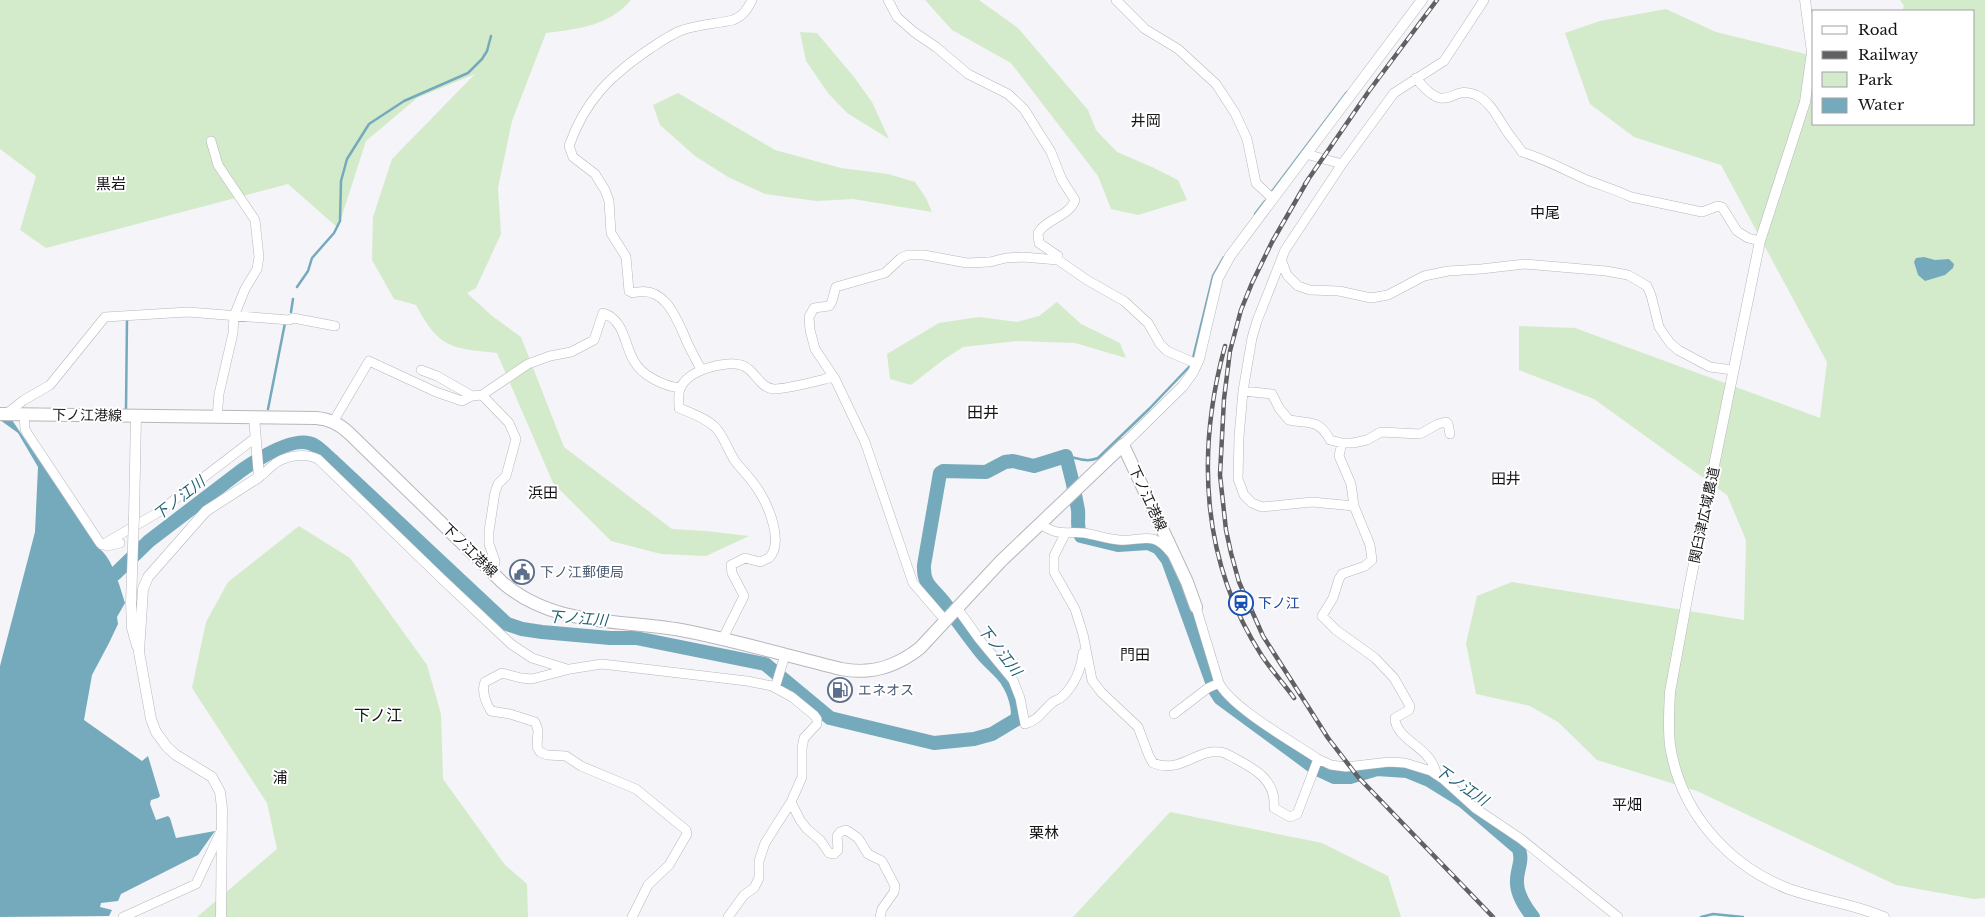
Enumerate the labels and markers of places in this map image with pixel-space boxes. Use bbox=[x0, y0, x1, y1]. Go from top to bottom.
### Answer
public building icon: 下ノ江郵便局 bbox=[509, 559, 535, 585]
place label: 下ノ江郵便局 bbox=[540, 563, 624, 581]
station icon: 下ノ江 bbox=[1228, 590, 1254, 616]
place label: 下ノ江 bbox=[1258, 594, 1300, 612]
fuel station icon: エネオス bbox=[827, 677, 853, 703]
place label: エネオス bbox=[858, 681, 914, 699]

